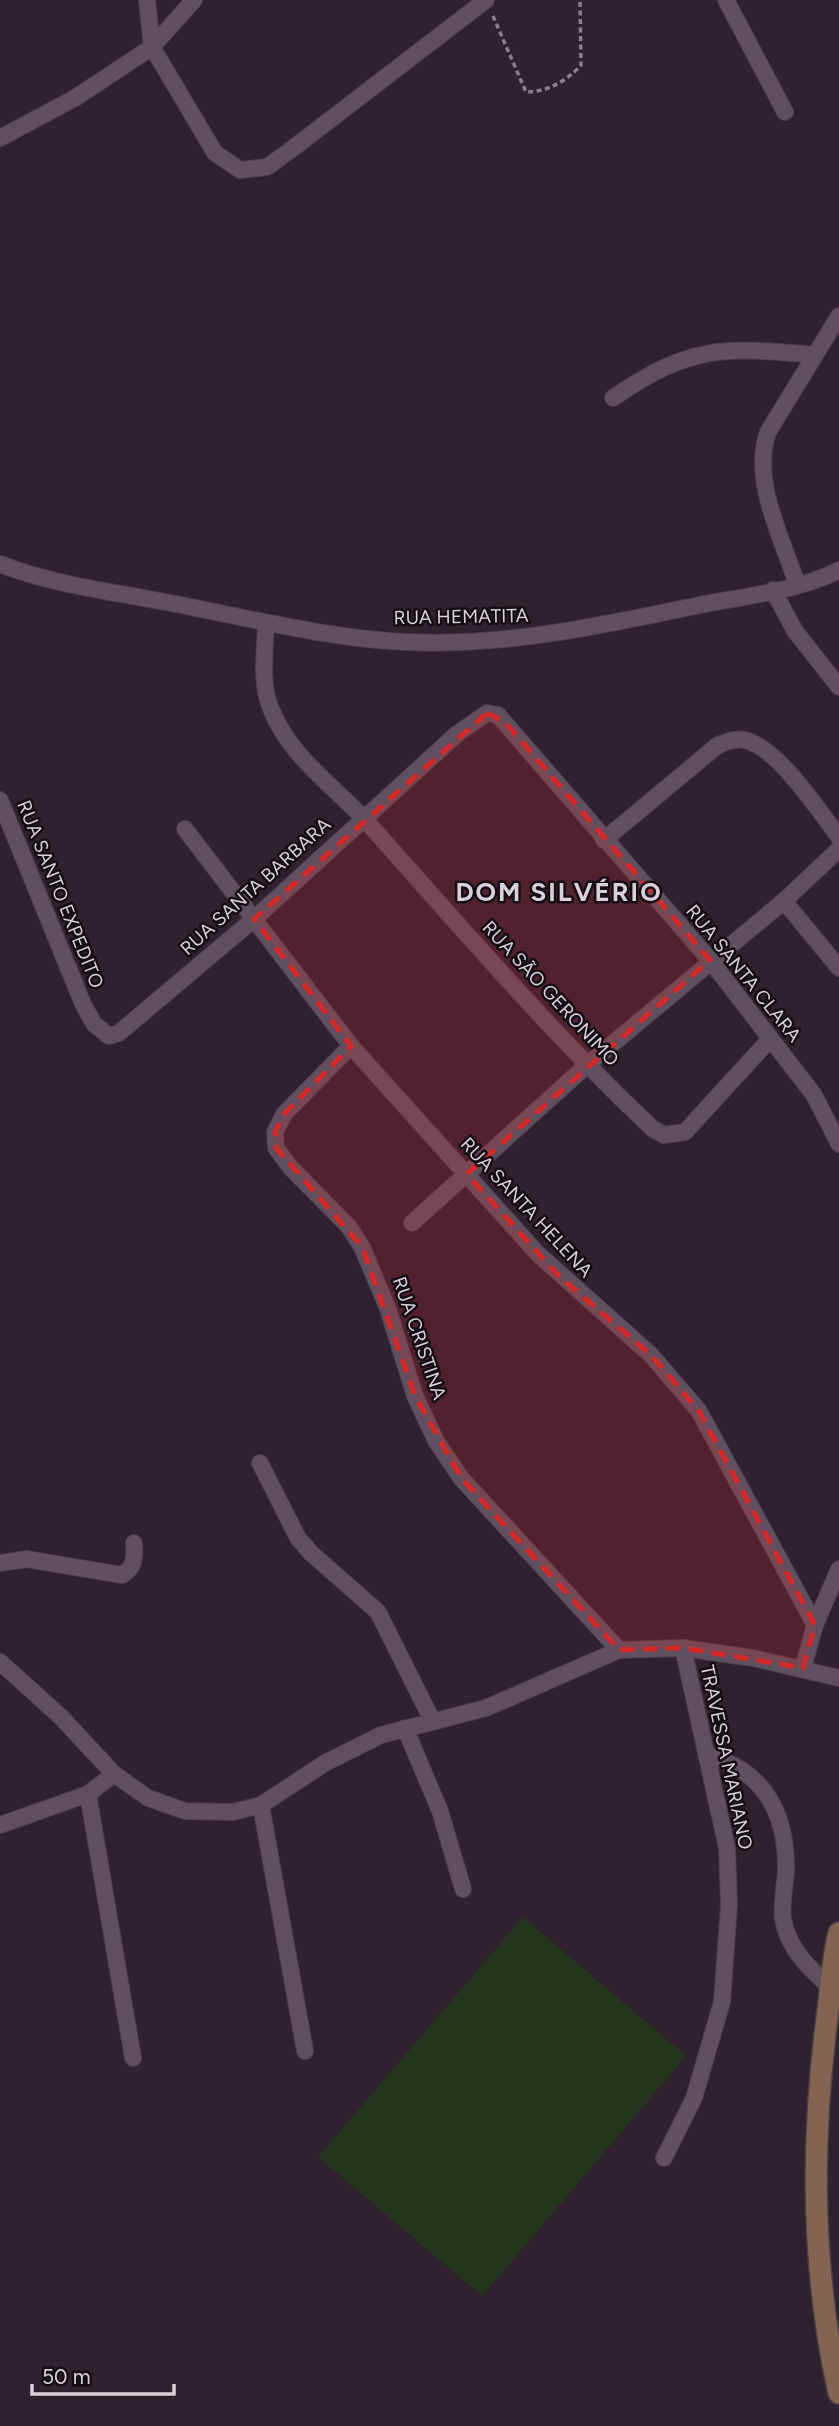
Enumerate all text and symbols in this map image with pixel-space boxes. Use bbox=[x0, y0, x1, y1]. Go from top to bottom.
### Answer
street label: RUA HEMATITA bbox=[393, 604, 529, 629]
street label: RUA SANTO EXPEDITO bbox=[12, 797, 109, 992]
street label: RUA SANTA BARBARA bbox=[175, 813, 335, 960]
district label: DOM SILVÉRIO bbox=[455, 876, 663, 908]
street label: RUA SANTA CLARA bbox=[681, 900, 806, 1047]
street label: RUA SÃO GERONIMO bbox=[477, 916, 624, 1071]
street label: RUA SANTA HELENA bbox=[456, 1133, 598, 1282]
street label: RUA CRISTINA bbox=[388, 1274, 451, 1403]
street label: TRAVESSA MARIANO bbox=[696, 1663, 757, 1851]
scale bar bbox=[32, 2352, 173, 2396]
text: 50 m bbox=[42, 2364, 91, 2389]

